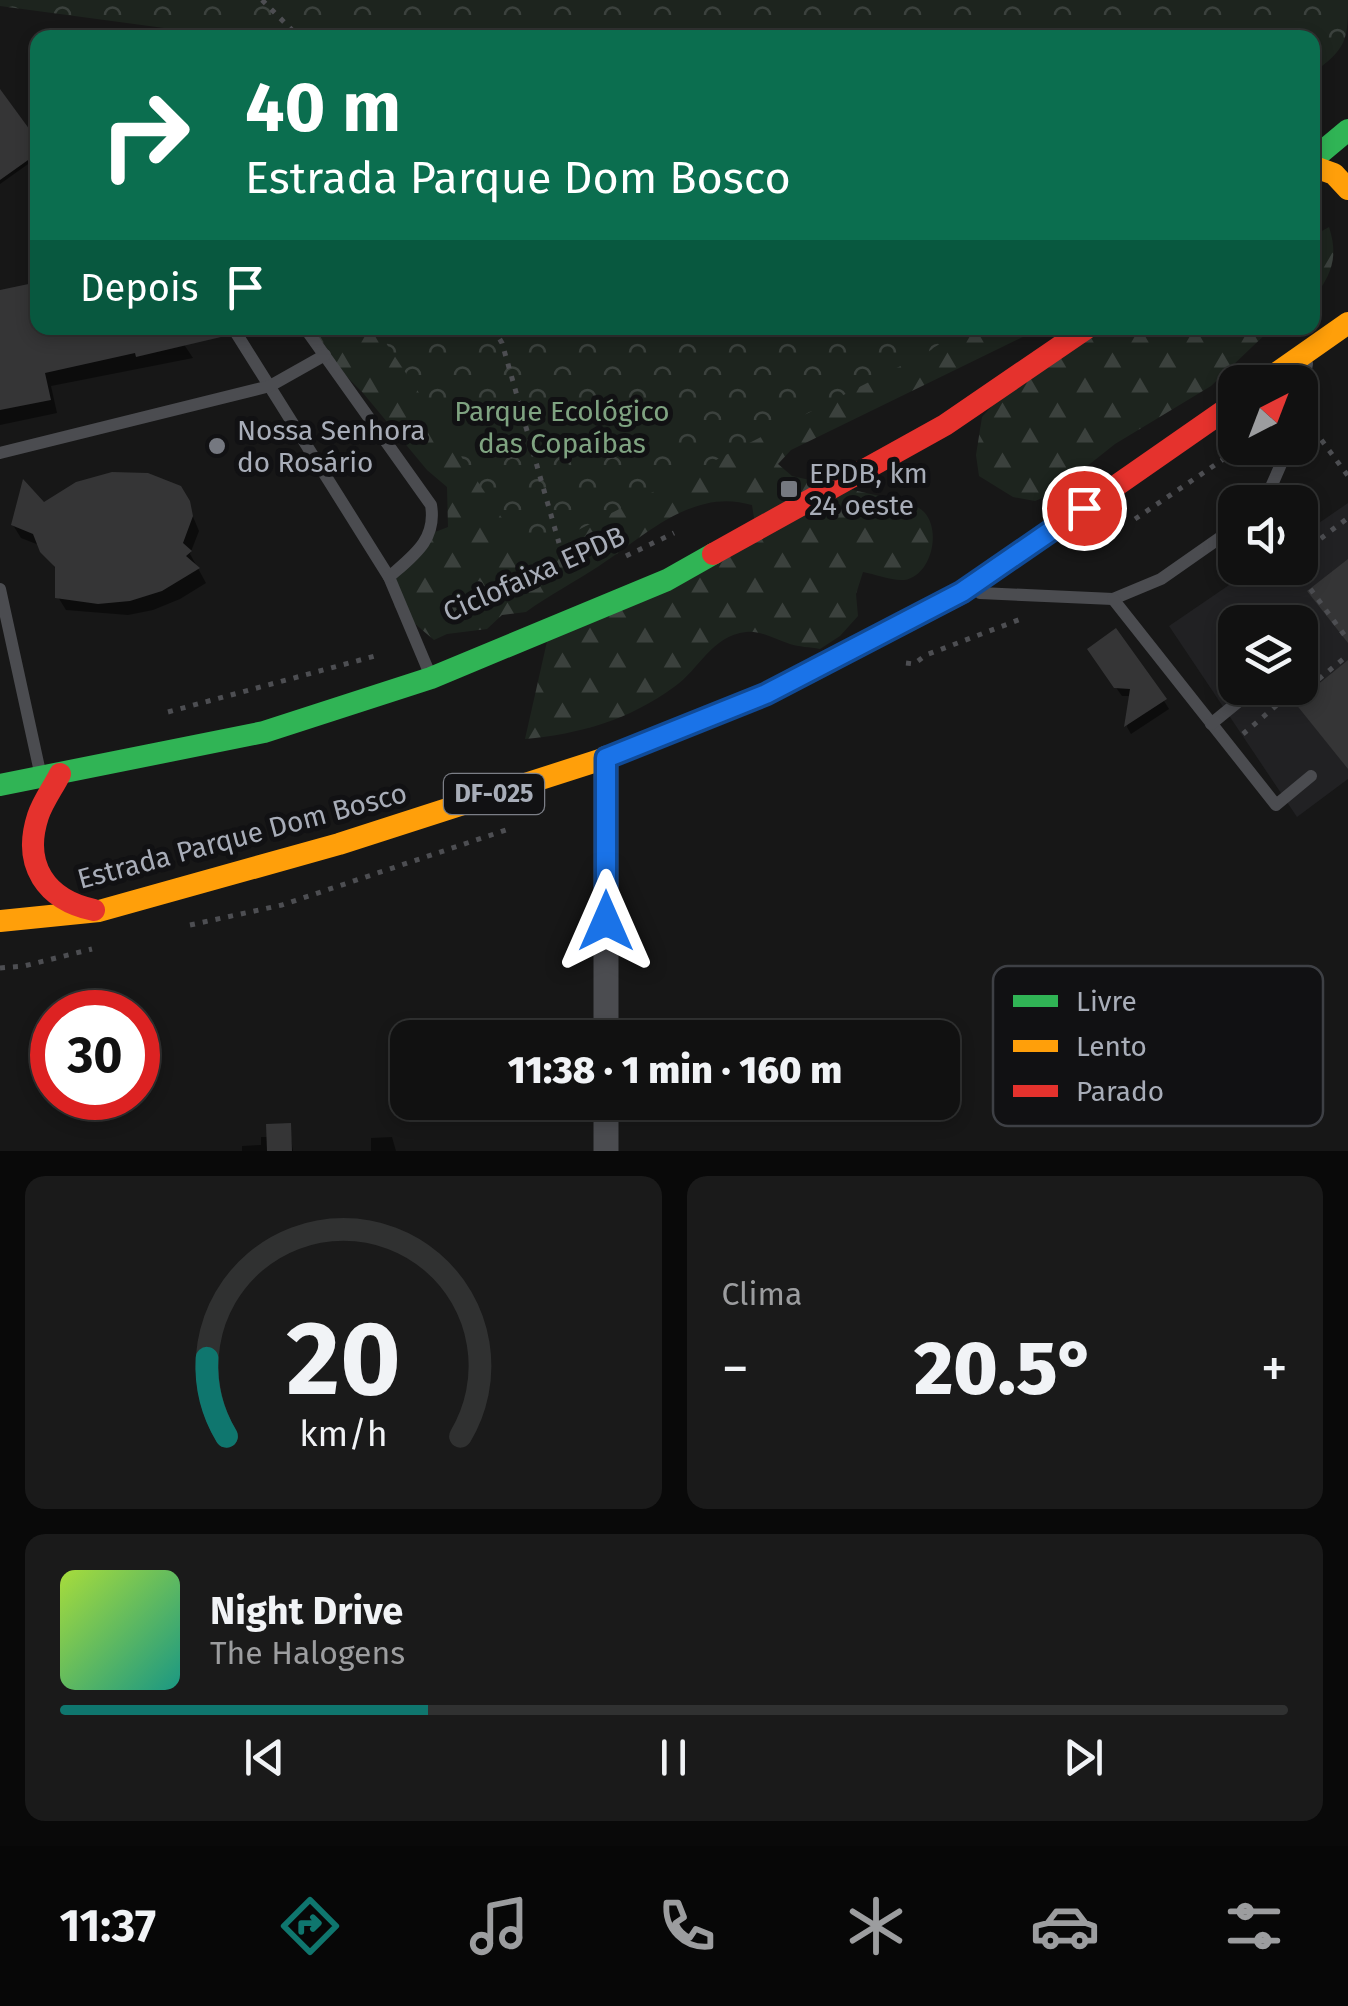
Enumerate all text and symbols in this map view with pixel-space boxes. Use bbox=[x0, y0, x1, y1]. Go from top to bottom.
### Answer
text: 40 m bbox=[245, 66, 401, 150]
icon: right bbox=[80, 70, 210, 200]
text: Estrada Parque Dom Bosco bbox=[245, 151, 791, 205]
icon: arrive bbox=[218, 260, 273, 315]
text: Depois bbox=[80, 265, 198, 311]
north arrow bbox=[1218, 365, 1318, 465]
map controls bbox=[1218, 365, 1318, 705]
park label: Parque Ecológico das Copaíbas bbox=[454, 395, 670, 460]
place label: Nossa Senhora do Rosário bbox=[237, 414, 425, 479]
marker: Nossa Senhora do Rosário bbox=[206, 435, 228, 457]
place label: EPDB, km 24 oeste bbox=[809, 457, 928, 522]
pin bbox=[1042, 466, 1127, 551]
marker: EPDB, km 24 oeste bbox=[778, 478, 800, 500]
icon: arrive bbox=[1057, 481, 1112, 536]
button: sound bbox=[1218, 485, 1318, 585]
street label: Ciclofaixa EPDB bbox=[438, 519, 630, 629]
button: layers bbox=[1218, 605, 1318, 705]
road number: DF-025 bbox=[444, 774, 544, 814]
street label: Estrada Parque Dom Bosco bbox=[74, 776, 410, 896]
position arrow bbox=[554, 869, 658, 973]
legend bbox=[993, 966, 1323, 1126]
text: Livre bbox=[1076, 985, 1137, 1018]
speed limit sign: 30 bbox=[30, 990, 160, 1120]
text: Lento bbox=[1076, 1030, 1147, 1063]
text: 11:38 · 1 min · 160 m bbox=[508, 1047, 842, 1093]
text: Parado bbox=[1076, 1075, 1164, 1108]
text: Clima bbox=[722, 1275, 802, 1313]
text: 20 bbox=[286, 1297, 401, 1422]
text: 20.5° bbox=[914, 1324, 1096, 1414]
text: − bbox=[722, 1336, 749, 1402]
text: + bbox=[1261, 1336, 1288, 1402]
text: km/h bbox=[299, 1413, 387, 1455]
text: Night Drive bbox=[210, 1588, 403, 1634]
text: The Halogens bbox=[210, 1634, 405, 1672]
icon: previous bbox=[237, 1730, 292, 1785]
icon: pause bbox=[646, 1730, 701, 1785]
icon: next bbox=[1056, 1730, 1111, 1785]
icon: directions bbox=[275, 1891, 345, 1961]
icon: music bbox=[464, 1891, 534, 1961]
icon: phone bbox=[652, 1891, 722, 1961]
icon: climate bbox=[841, 1891, 911, 1961]
icon: car bbox=[1030, 1891, 1100, 1961]
icon: filters bbox=[1219, 1891, 1289, 1961]
text: 11:37 bbox=[59, 1899, 156, 1953]

